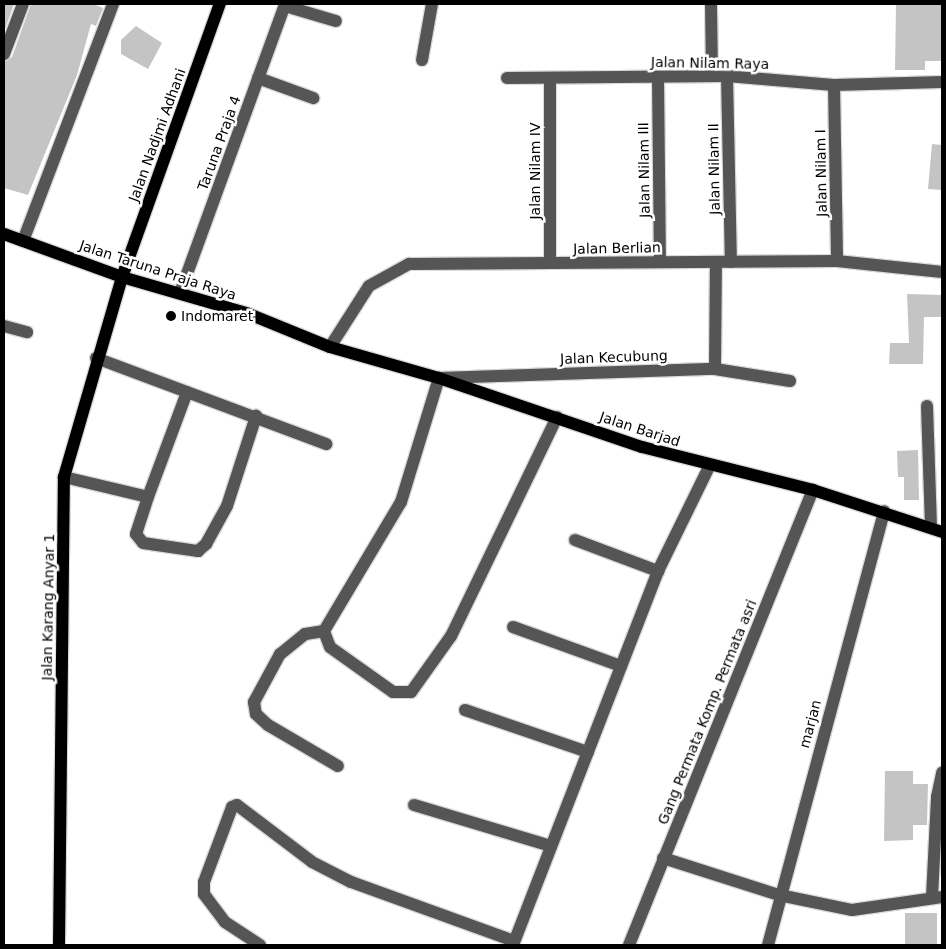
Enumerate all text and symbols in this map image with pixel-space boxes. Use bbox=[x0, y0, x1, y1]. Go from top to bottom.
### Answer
street label: Jalan Nilam Raya bbox=[651, 54, 769, 72]
street label: Jalan Nadjmi Adhani bbox=[125, 66, 189, 204]
street label: Taruna Praja 4 bbox=[194, 93, 244, 193]
street label: Jalan Nilam IV bbox=[527, 122, 543, 220]
street label: Jalan Nilam III bbox=[635, 122, 653, 218]
street label: Jalan Nilam II bbox=[705, 123, 723, 215]
street label: Jalan Nilam I bbox=[812, 129, 830, 217]
street label: Jalan Taruna Praja Raya bbox=[77, 237, 239, 303]
street label: Jalan Berlian bbox=[573, 239, 661, 257]
place label: Indomaret bbox=[181, 308, 253, 324]
marker: Indomaret bbox=[165, 310, 177, 322]
street label: Jalan Kecubung bbox=[560, 347, 668, 367]
street label: Jalan Barjad bbox=[598, 408, 682, 450]
street label: Jalan Karang Anyar 1 bbox=[38, 533, 58, 681]
street label: Gang Permata Komp. Permata asri bbox=[654, 597, 760, 827]
street label: marjan bbox=[796, 698, 824, 750]

